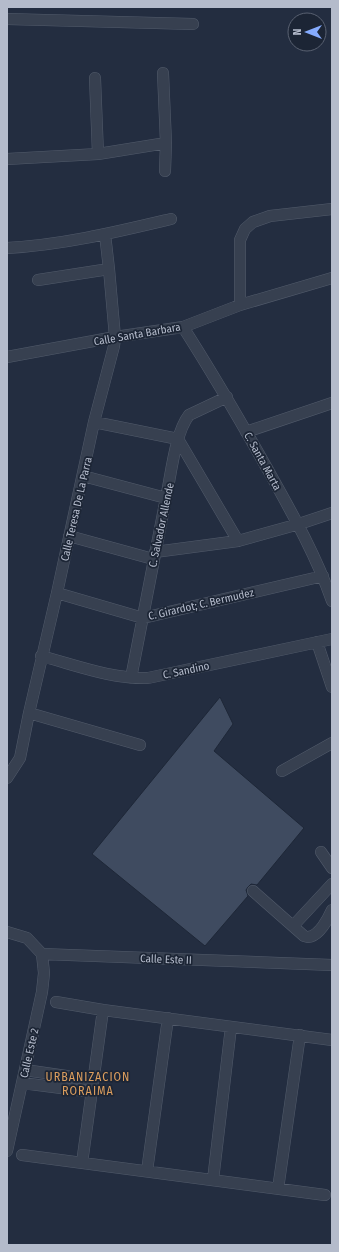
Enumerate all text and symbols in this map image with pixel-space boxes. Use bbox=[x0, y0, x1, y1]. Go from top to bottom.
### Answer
north arrow bbox=[287, 12, 327, 52]
text: N bbox=[291, 29, 304, 35]
street label: Calle Santa Barbara bbox=[93, 320, 182, 349]
street label: C. Santa Marta bbox=[241, 430, 284, 493]
street label: Calle Teresa De La Parra bbox=[58, 456, 95, 562]
street label: C. Salvador Allende bbox=[146, 482, 177, 569]
street label: C. Girardot; C. Bermudez bbox=[147, 586, 256, 623]
street label: C. Sandino bbox=[162, 659, 211, 682]
street label: Calle Este II bbox=[140, 952, 192, 967]
street label: Calle Este 2 bbox=[17, 1027, 42, 1079]
district label: URBANIZACION RORAIMA bbox=[46, 1070, 130, 1098]

